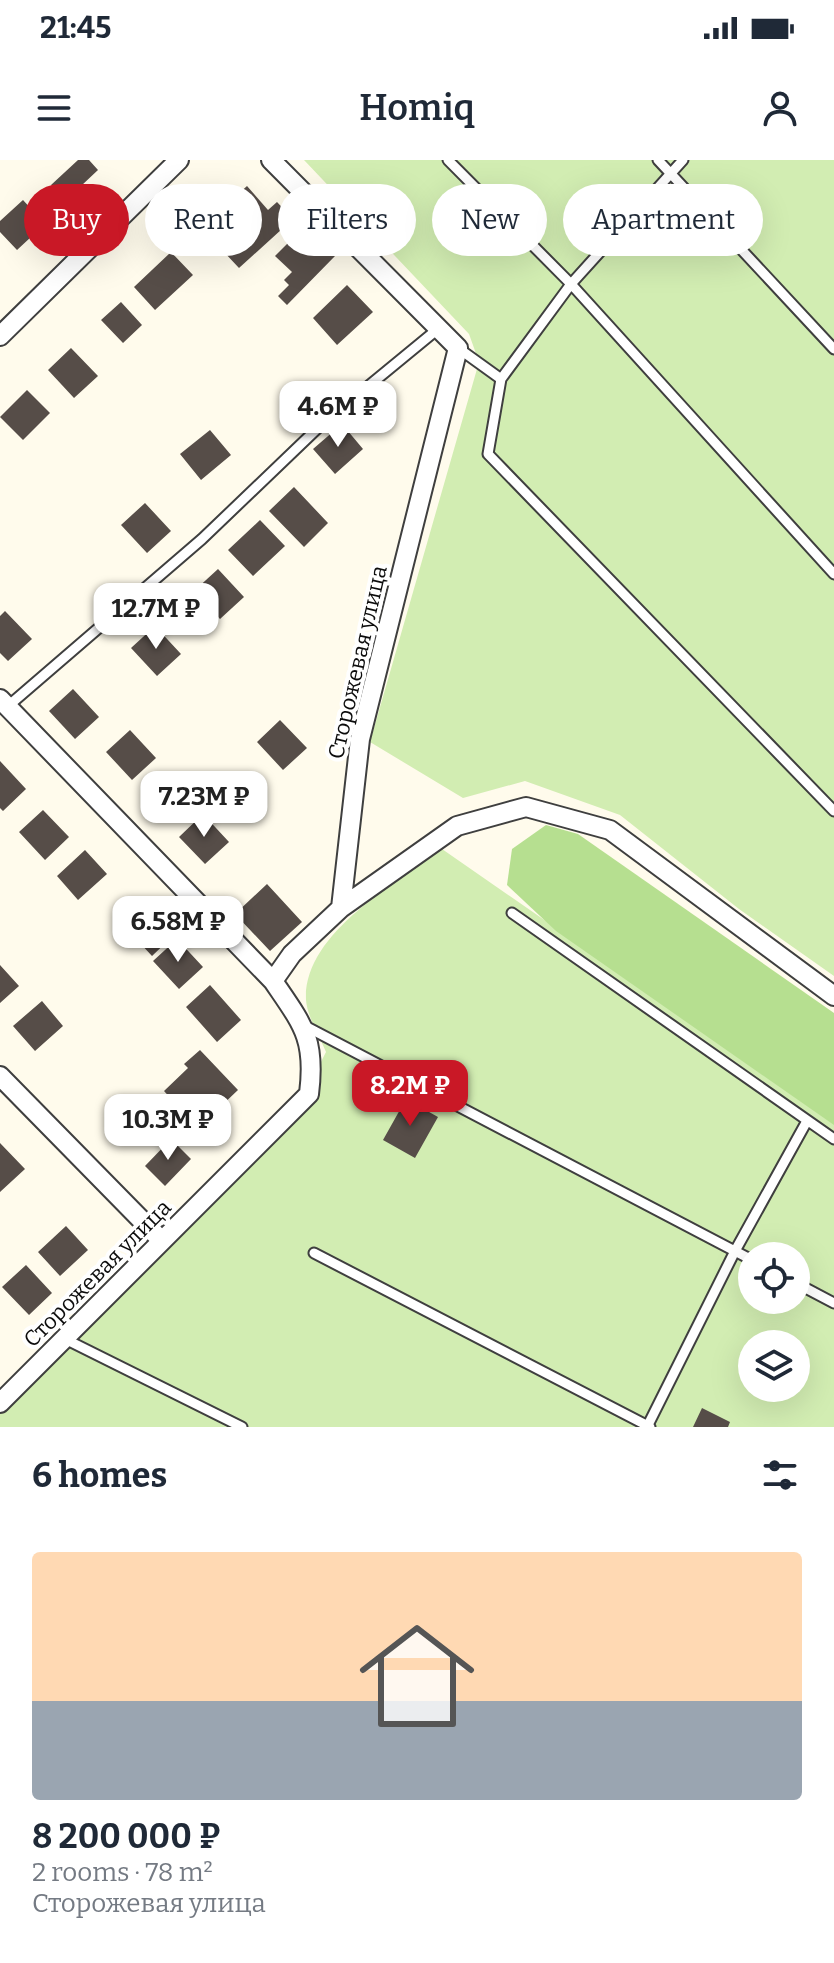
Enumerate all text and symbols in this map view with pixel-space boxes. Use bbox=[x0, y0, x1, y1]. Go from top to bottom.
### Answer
text: 21:45 bbox=[40, 10, 112, 46]
icon: menu bbox=[32, 86, 76, 130]
text: Homiq bbox=[359, 86, 475, 130]
icon: person bbox=[758, 86, 802, 130]
chip: Buy bbox=[24, 184, 129, 256]
chip: Rent bbox=[145, 184, 262, 256]
chip: Filters bbox=[278, 184, 416, 256]
chip: New bbox=[432, 184, 547, 256]
chip: Apartment bbox=[563, 184, 763, 256]
pin: 4.6M ₽ bbox=[273, 381, 403, 449]
text: 4.6M ₽ bbox=[297, 391, 379, 422]
street label: Сторожевая улица bbox=[322, 563, 393, 762]
pin: 12.7M ₽ bbox=[82, 583, 230, 651]
text: 12.7M ₽ bbox=[112, 593, 200, 624]
pin: 7.23M ₽ bbox=[130, 771, 278, 839]
text: 7.23M ₽ bbox=[158, 781, 250, 812]
pin: 6.58M ₽ bbox=[104, 896, 252, 964]
text: 6.58M ₽ bbox=[130, 906, 226, 937]
pin: 8.2M ₽ bbox=[345, 1060, 475, 1128]
text: 8.2M ₽ bbox=[370, 1070, 450, 1101]
pin: 10.3M ₽ bbox=[94, 1094, 242, 1162]
text: 10.3M ₽ bbox=[122, 1104, 214, 1135]
street label: Сторожевая улица bbox=[18, 1194, 177, 1353]
map controls bbox=[738, 1242, 810, 1402]
button: locate bbox=[738, 1242, 810, 1314]
button: layers bbox=[738, 1330, 810, 1402]
icon: filters bbox=[758, 1453, 802, 1497]
text: 6 homes bbox=[32, 1455, 167, 1496]
icon: home bbox=[345, 1604, 489, 1748]
text: 8 200 000 ₽ bbox=[32, 1816, 220, 1857]
text: 2 rooms · 78 m² bbox=[32, 1857, 213, 1888]
text: Сторожевая улица bbox=[32, 1888, 266, 1919]

